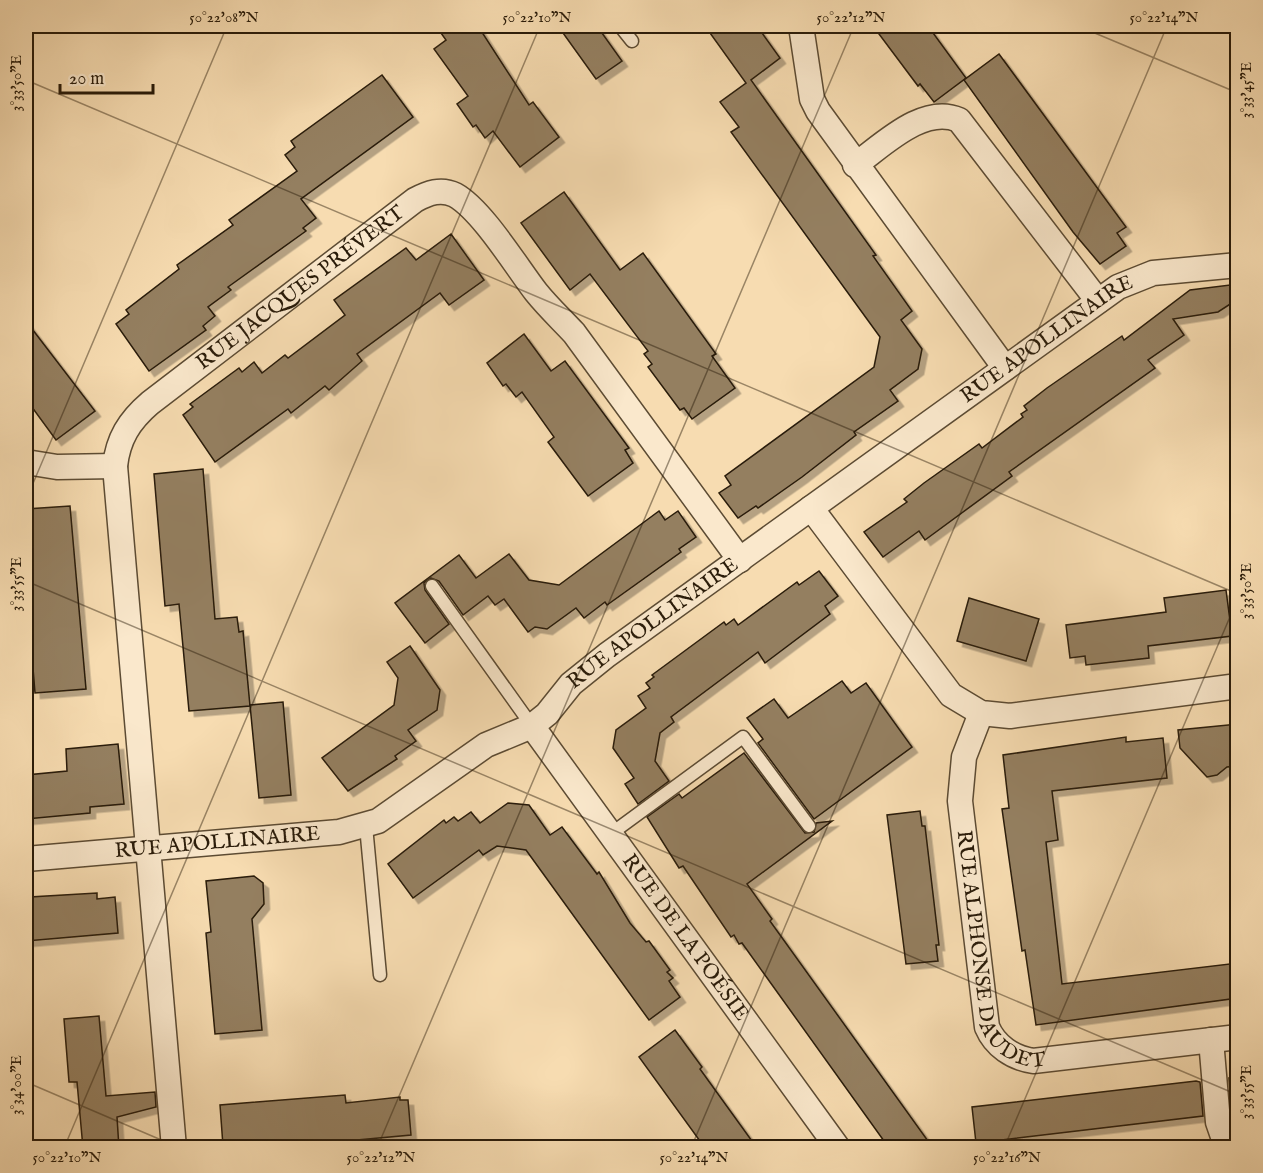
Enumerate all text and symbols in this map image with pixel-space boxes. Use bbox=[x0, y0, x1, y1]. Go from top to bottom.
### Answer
text: 50°22'08"N bbox=[189, 8, 259, 27]
text: 50°22'10"N bbox=[502, 8, 572, 27]
text: 50°22'12"N bbox=[817, 8, 885, 27]
text: 50°22'14"N bbox=[1129, 8, 1199, 27]
text: 3°33'50"E bbox=[7, 55, 26, 111]
scale bar bbox=[60, 57, 153, 95]
text: 3°33'45"E bbox=[1237, 62, 1256, 118]
text: 20 m bbox=[69, 68, 104, 91]
street label: RUE JACQUES PRÉVERT bbox=[191, 199, 411, 376]
street label: RUE APOLLINAIRE bbox=[955, 269, 1137, 410]
street label: RUE APOLLINAIRE bbox=[562, 551, 744, 695]
text: 3°33'55"E bbox=[7, 557, 26, 611]
text: 3°33'50"E bbox=[1237, 563, 1256, 619]
street label: RUE APOLLINAIRE bbox=[114, 820, 321, 865]
street label: RUE ALPHONSE DAUDET bbox=[950, 829, 1048, 1075]
street label: RUE DE LA POÉSIE bbox=[616, 848, 755, 1026]
text: 3°34'00"E bbox=[7, 1055, 26, 1115]
text: 3°33'55"E bbox=[1237, 1065, 1256, 1119]
text: 50°22'10"N bbox=[32, 1148, 102, 1167]
text: 50°22'12"N bbox=[347, 1148, 415, 1167]
text: 50°22'14"N bbox=[659, 1148, 729, 1167]
text: 50°22'16"N bbox=[973, 1148, 1041, 1167]

